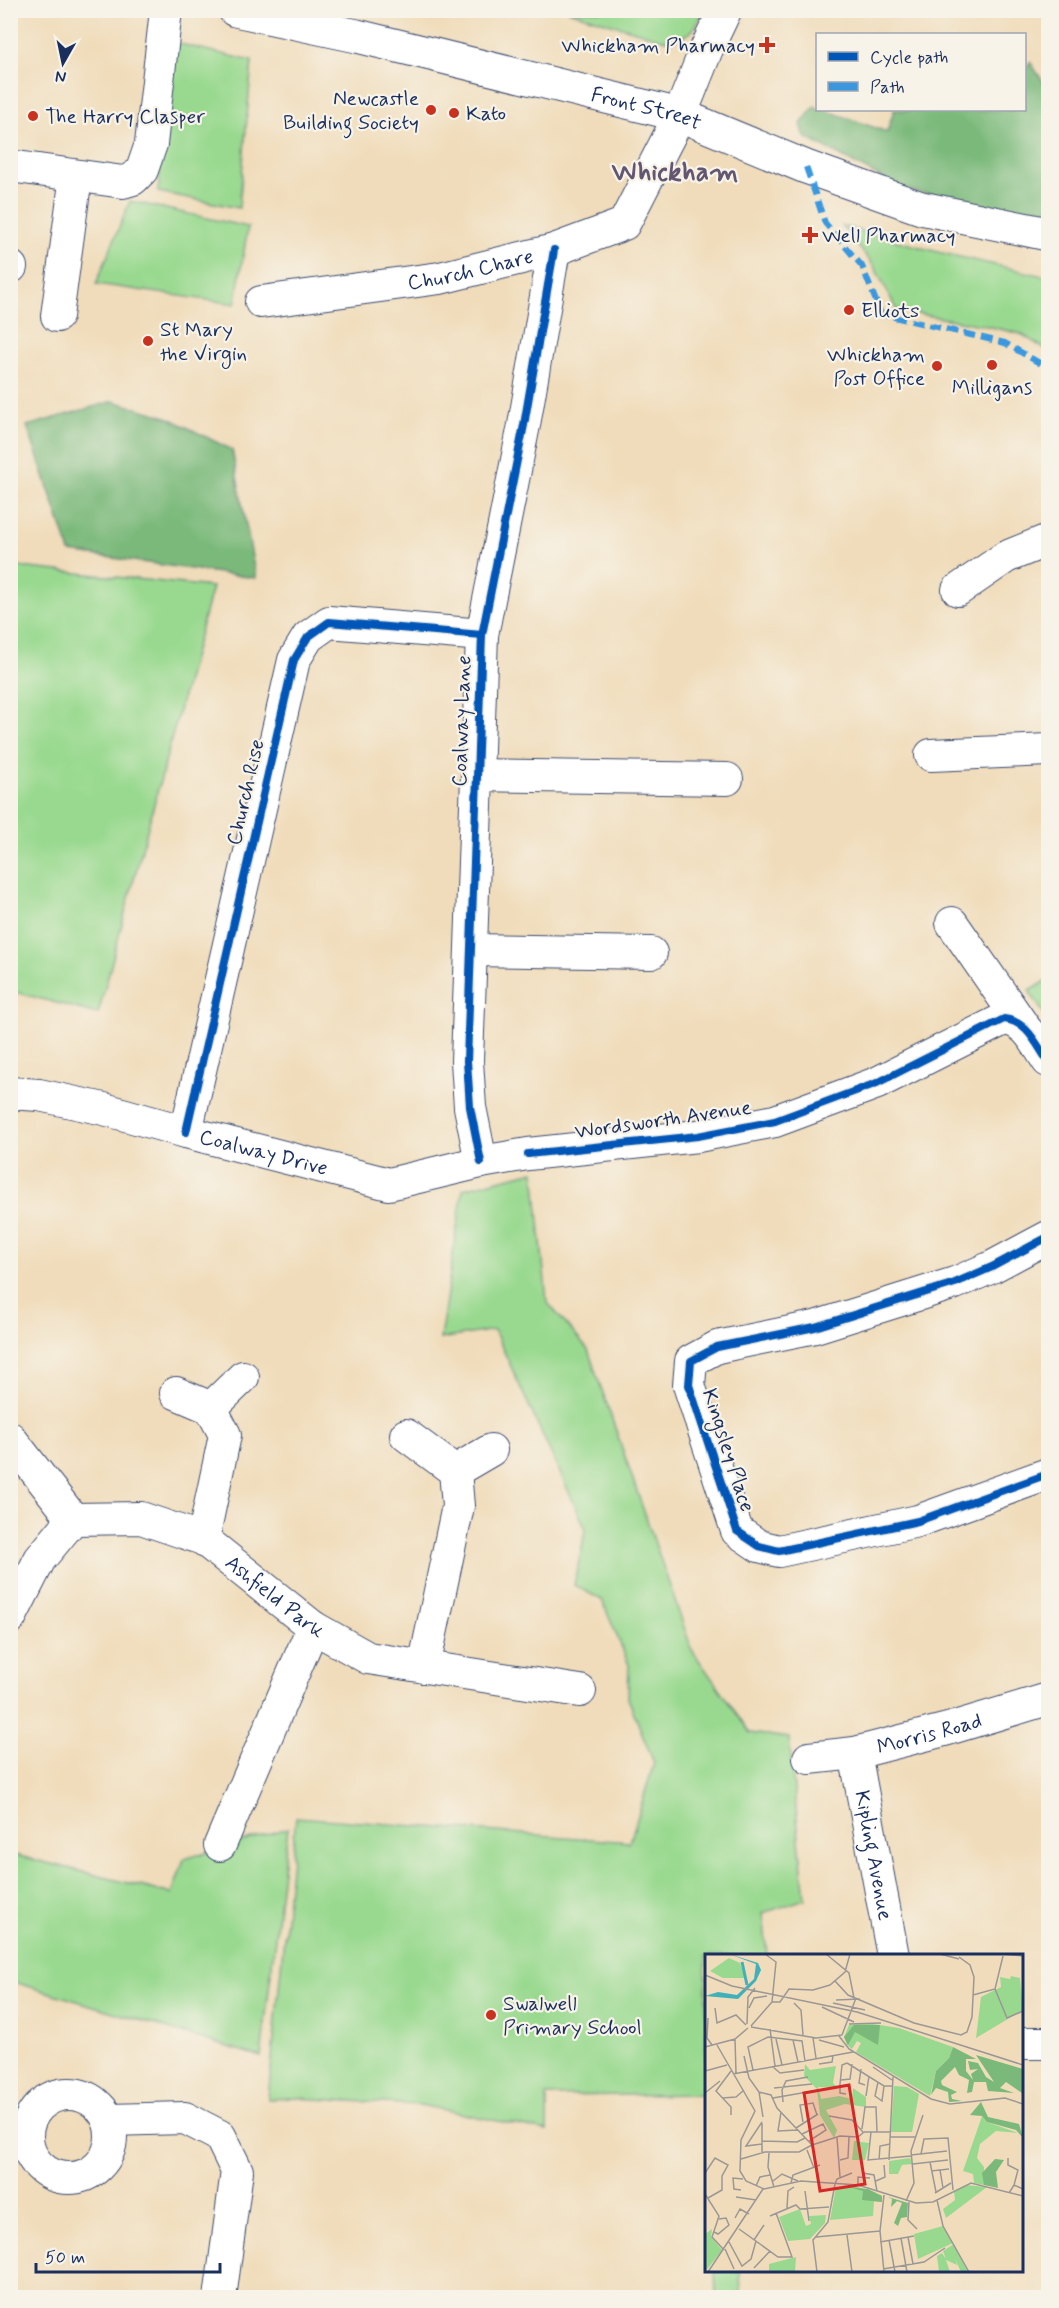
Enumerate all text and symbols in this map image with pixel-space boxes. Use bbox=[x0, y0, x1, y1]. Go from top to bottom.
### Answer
place label: Whickham Pharmacy bbox=[561, 32, 755, 60]
north arrow bbox=[33, 33, 93, 93]
legend bbox=[816, 33, 1026, 111]
marker: Whickham Pharmacy bbox=[760, 38, 774, 52]
text: Cycle path bbox=[870, 46, 948, 70]
text: N bbox=[54, 65, 68, 88]
text: Path bbox=[870, 76, 905, 100]
street label: Front Street bbox=[588, 81, 706, 137]
place label: Newcastle Building Society bbox=[283, 85, 419, 139]
place label: Kato bbox=[466, 100, 506, 128]
place label: The Harry Clasper bbox=[45, 103, 205, 131]
marker: Newcastle Building Society bbox=[424, 103, 438, 117]
marker: Kato bbox=[447, 106, 461, 120]
marker: The Harry Clasper bbox=[26, 109, 40, 123]
district label: Whickham bbox=[612, 155, 738, 190]
place label: Well Pharmacy bbox=[822, 222, 955, 250]
marker: Well Pharmacy bbox=[803, 228, 817, 242]
street label: Church Chare bbox=[406, 243, 536, 297]
place label: Elliots bbox=[861, 297, 920, 325]
marker: Elliots bbox=[842, 303, 856, 317]
place label: St Mary the Virgin bbox=[160, 316, 247, 369]
marker: St Mary the Virgin bbox=[141, 334, 155, 348]
place label: Whickham Post Office bbox=[827, 341, 925, 393]
marker: Milligans bbox=[985, 358, 999, 372]
marker: Whickham Post Office bbox=[930, 359, 944, 373]
place label: Milligans bbox=[952, 374, 1032, 402]
street label: Coalway Lane bbox=[446, 655, 478, 787]
street label: Church Rise bbox=[220, 736, 272, 848]
street label: Wordsworth Avenue bbox=[573, 1094, 753, 1146]
street label: Coalway Drive bbox=[196, 1123, 331, 1183]
street label: Kingsley Place bbox=[694, 1385, 761, 1516]
street label: Ashfield Park bbox=[219, 1549, 329, 1645]
street label: Morris Road bbox=[874, 1707, 985, 1762]
street label: Kipling Avenue bbox=[847, 1788, 899, 1923]
inset map bbox=[705, 1954, 1023, 2272]
place label: Swalwell Primary School bbox=[503, 1990, 642, 2042]
marker: Swalwell Primary School bbox=[484, 2008, 498, 2022]
scale bar bbox=[36, 2236, 220, 2274]
text: 50 m bbox=[45, 2246, 85, 2270]

